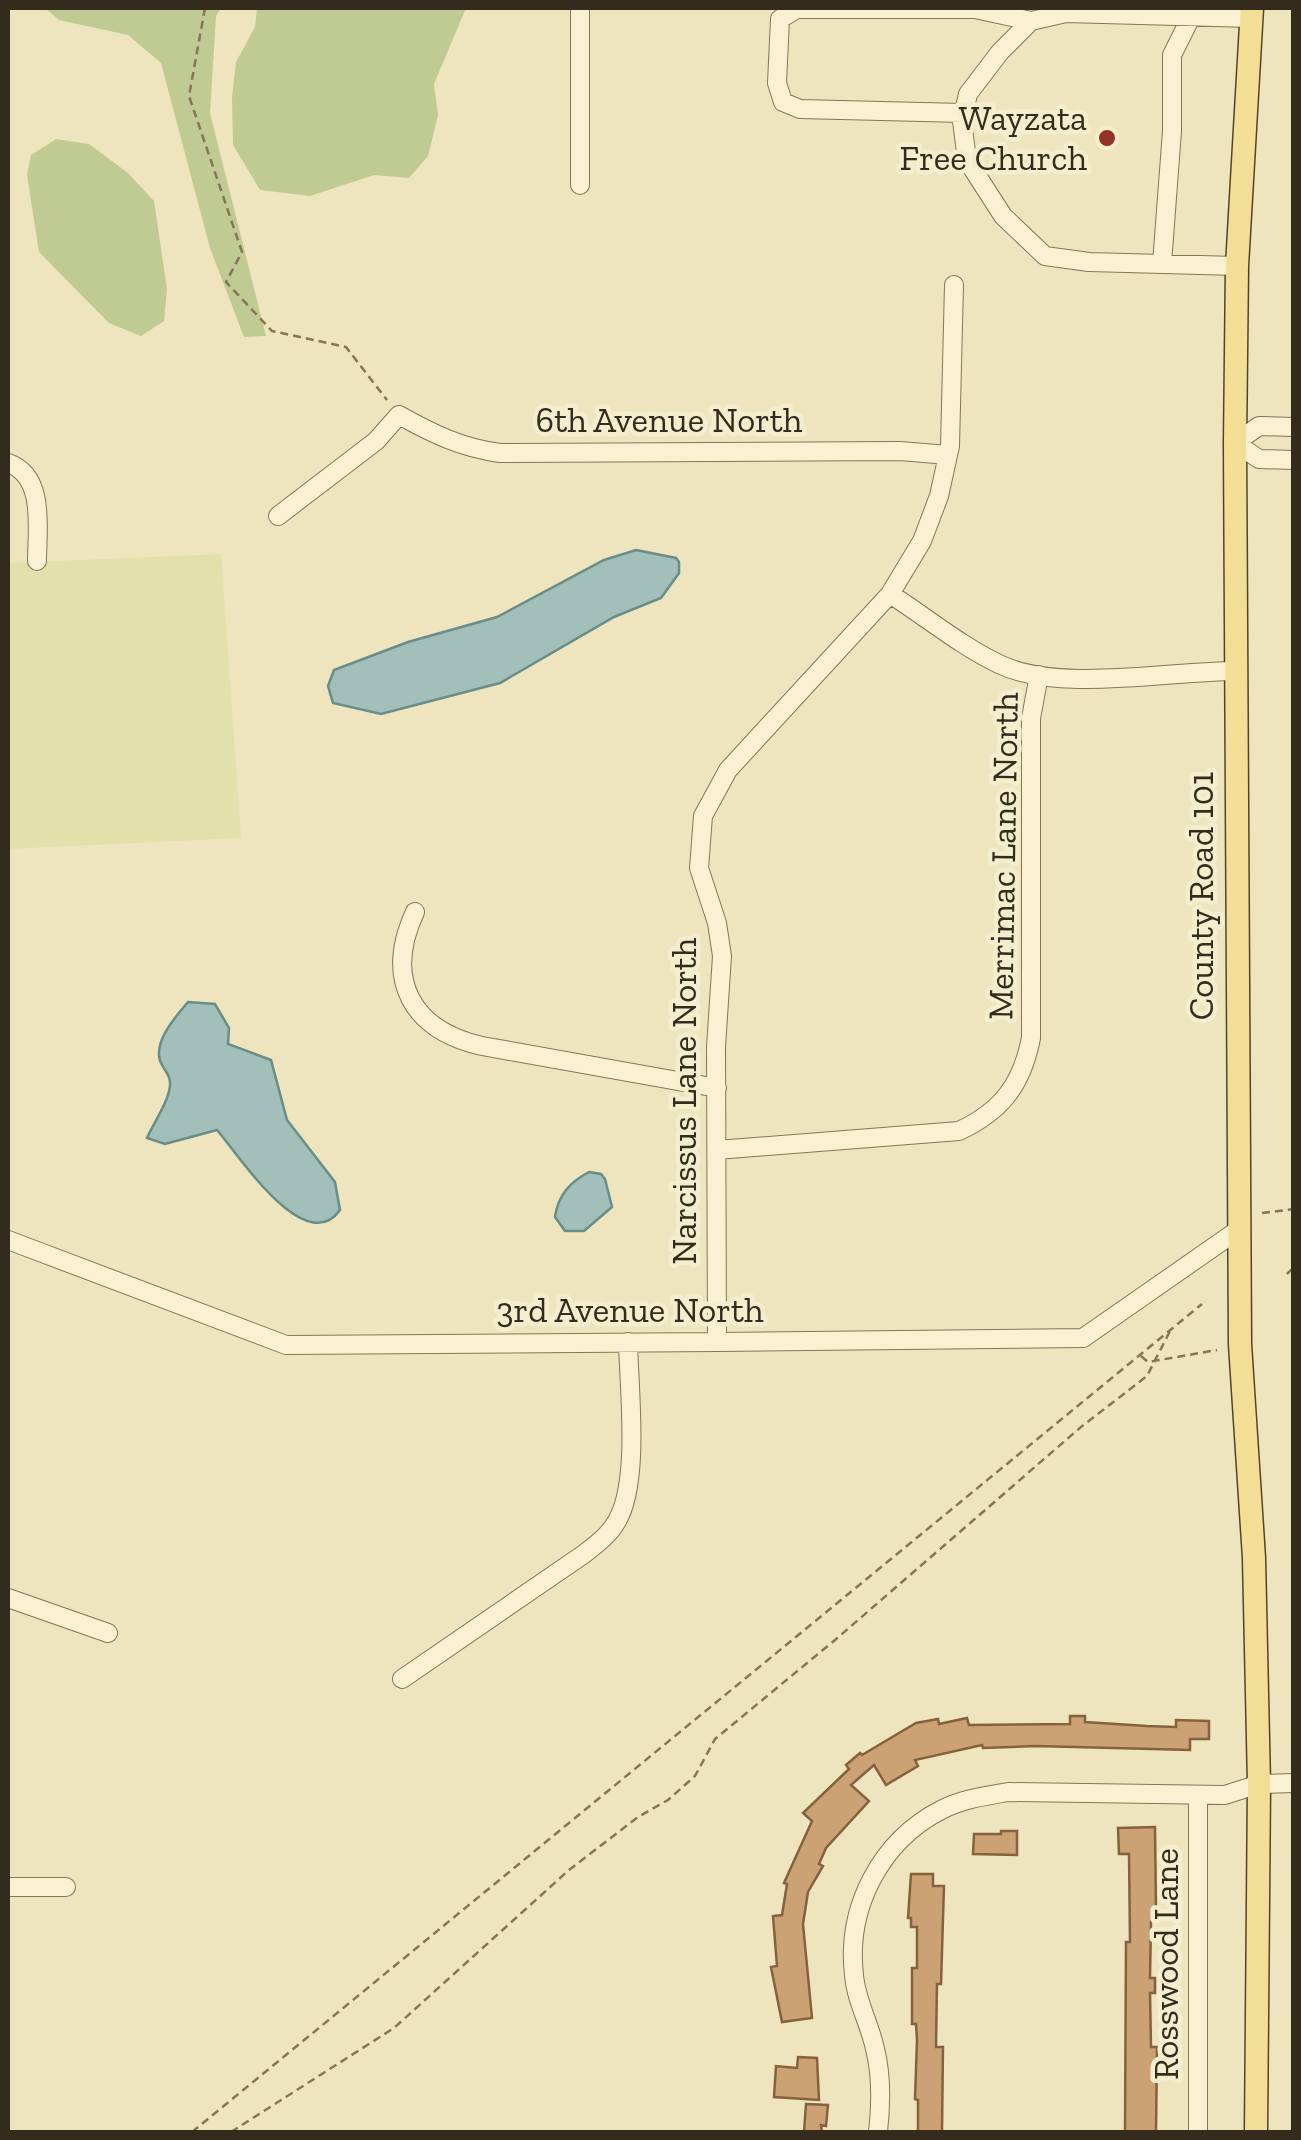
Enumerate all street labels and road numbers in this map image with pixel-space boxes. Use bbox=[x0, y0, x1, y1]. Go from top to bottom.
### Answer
street label: 6th Avenue North bbox=[536, 399, 803, 441]
street label: Merrimac Lane North bbox=[979, 691, 1027, 1020]
street label: County Road 101 bbox=[1180, 772, 1222, 1020]
street label: Narcissus Lane North bbox=[663, 937, 705, 1264]
street label: 3rd Avenue North bbox=[496, 1289, 764, 1331]
street label: Rosswood Lane bbox=[1145, 1848, 1187, 2080]

